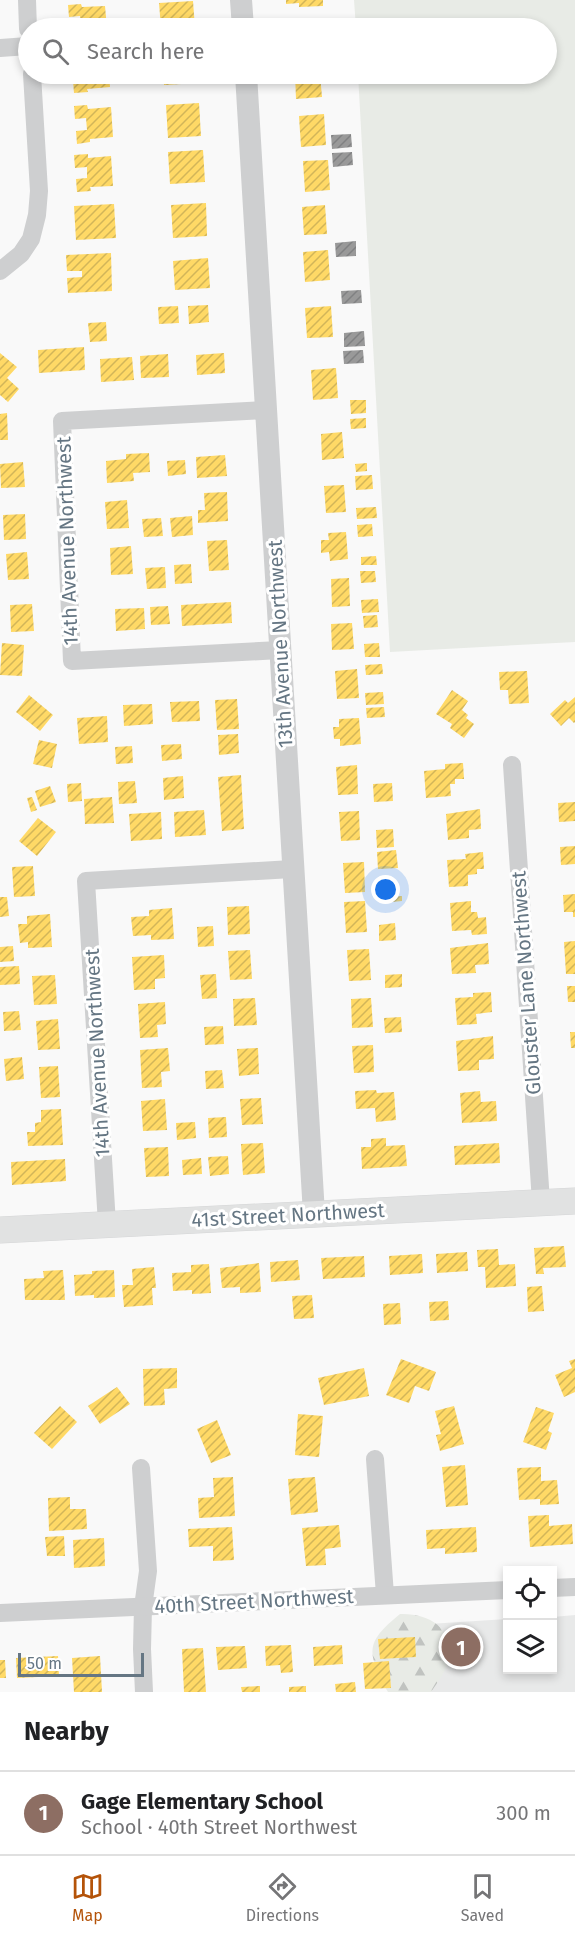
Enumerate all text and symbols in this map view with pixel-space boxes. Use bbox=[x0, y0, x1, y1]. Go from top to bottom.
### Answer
search box bbox=[18, 18, 557, 84]
icon: search bbox=[39, 35, 72, 68]
text: Search here bbox=[87, 38, 205, 65]
street label: 14th Avenue Northwest bbox=[51, 435, 83, 646]
street label: 13th Avenue Northwest bbox=[263, 539, 297, 749]
street label: Glouster Lane Northwest bbox=[506, 870, 546, 1096]
your location bbox=[371, 875, 400, 904]
street label: 14th Avenue Northwest bbox=[80, 947, 114, 1158]
street label: 41st Street Northwest bbox=[191, 1198, 386, 1232]
map controls bbox=[503, 1566, 557, 1674]
button: locate bbox=[503, 1566, 557, 1620]
street label: 40th Street Northwest bbox=[154, 1584, 355, 1618]
button: layers bbox=[503, 1620, 557, 1674]
pin: 1 bbox=[442, 1624, 480, 1670]
scale bar bbox=[18, 1650, 144, 1678]
text: 50 m bbox=[27, 1654, 62, 1673]
text: Nearby bbox=[24, 1716, 109, 1747]
text: Gage Elementary School bbox=[81, 1788, 323, 1815]
text: 1 bbox=[39, 1801, 48, 1825]
text: 300 m bbox=[496, 1801, 551, 1825]
text: School · 40th Street Northwest bbox=[81, 1815, 357, 1839]
tab: Map bbox=[71, 1870, 104, 1925]
tab: Directions bbox=[246, 1870, 319, 1925]
tab: Saved bbox=[461, 1870, 504, 1925]

